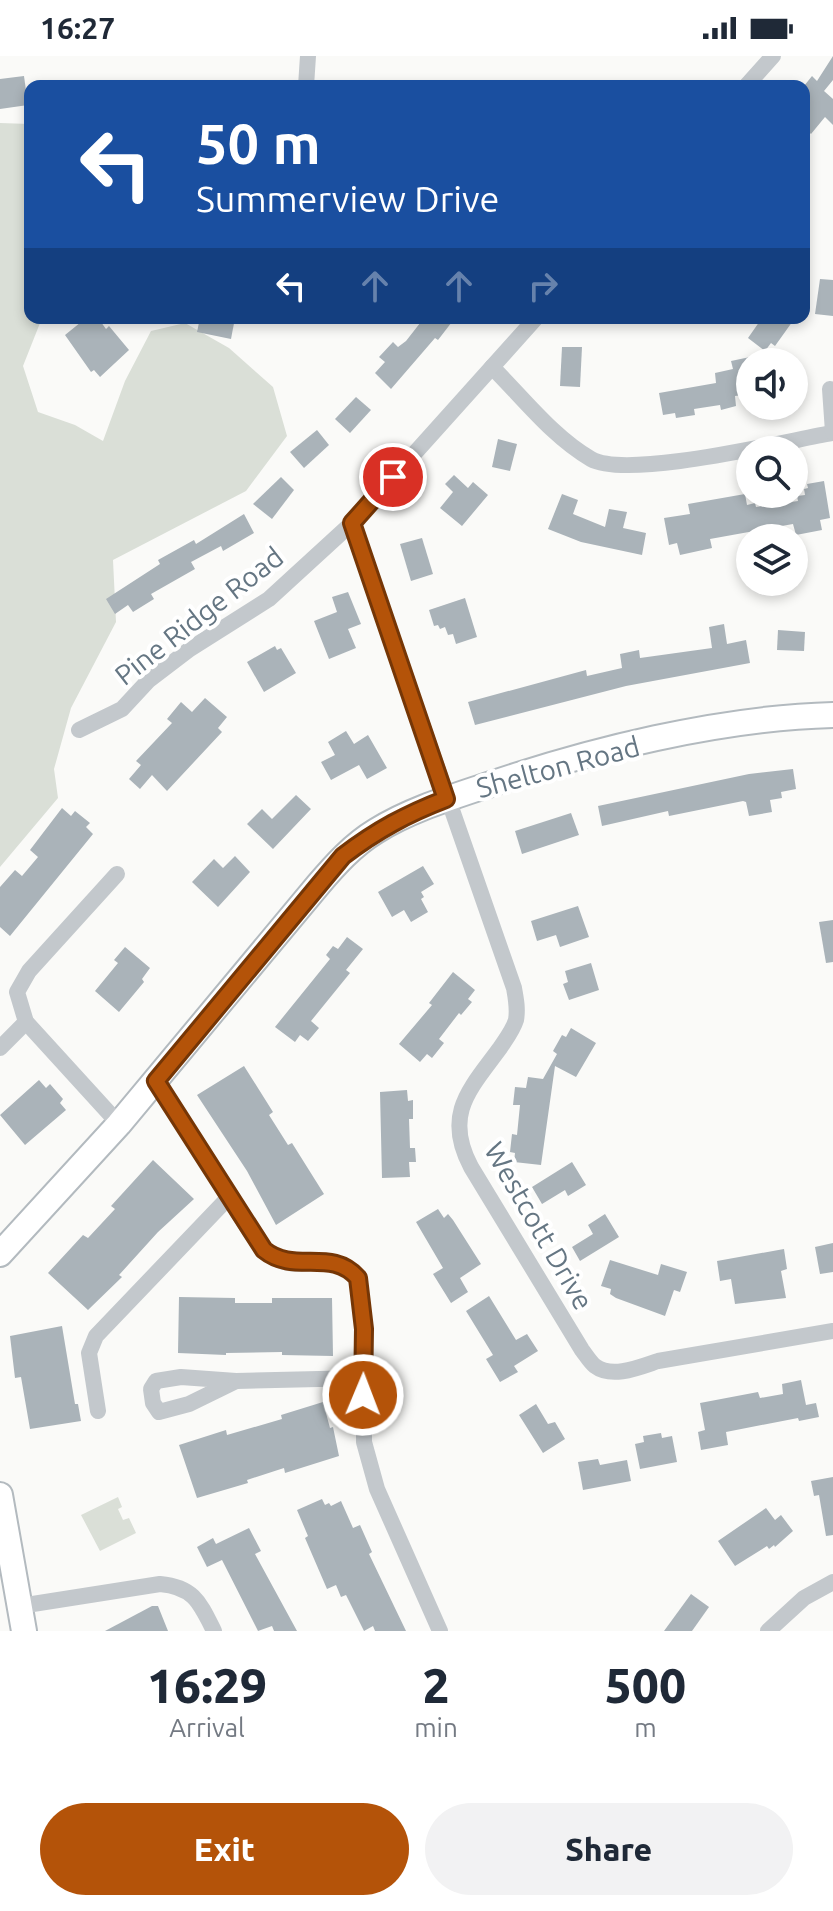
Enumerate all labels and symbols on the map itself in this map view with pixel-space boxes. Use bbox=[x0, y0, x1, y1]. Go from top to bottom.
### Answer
pin bbox=[359, 443, 427, 511]
street label: Pine Ridge Road bbox=[109, 540, 289, 691]
street label: Shelton Road bbox=[473, 730, 643, 803]
street label: Westcott Drive bbox=[479, 1137, 600, 1315]
position arrow bbox=[321, 1353, 405, 1437]

